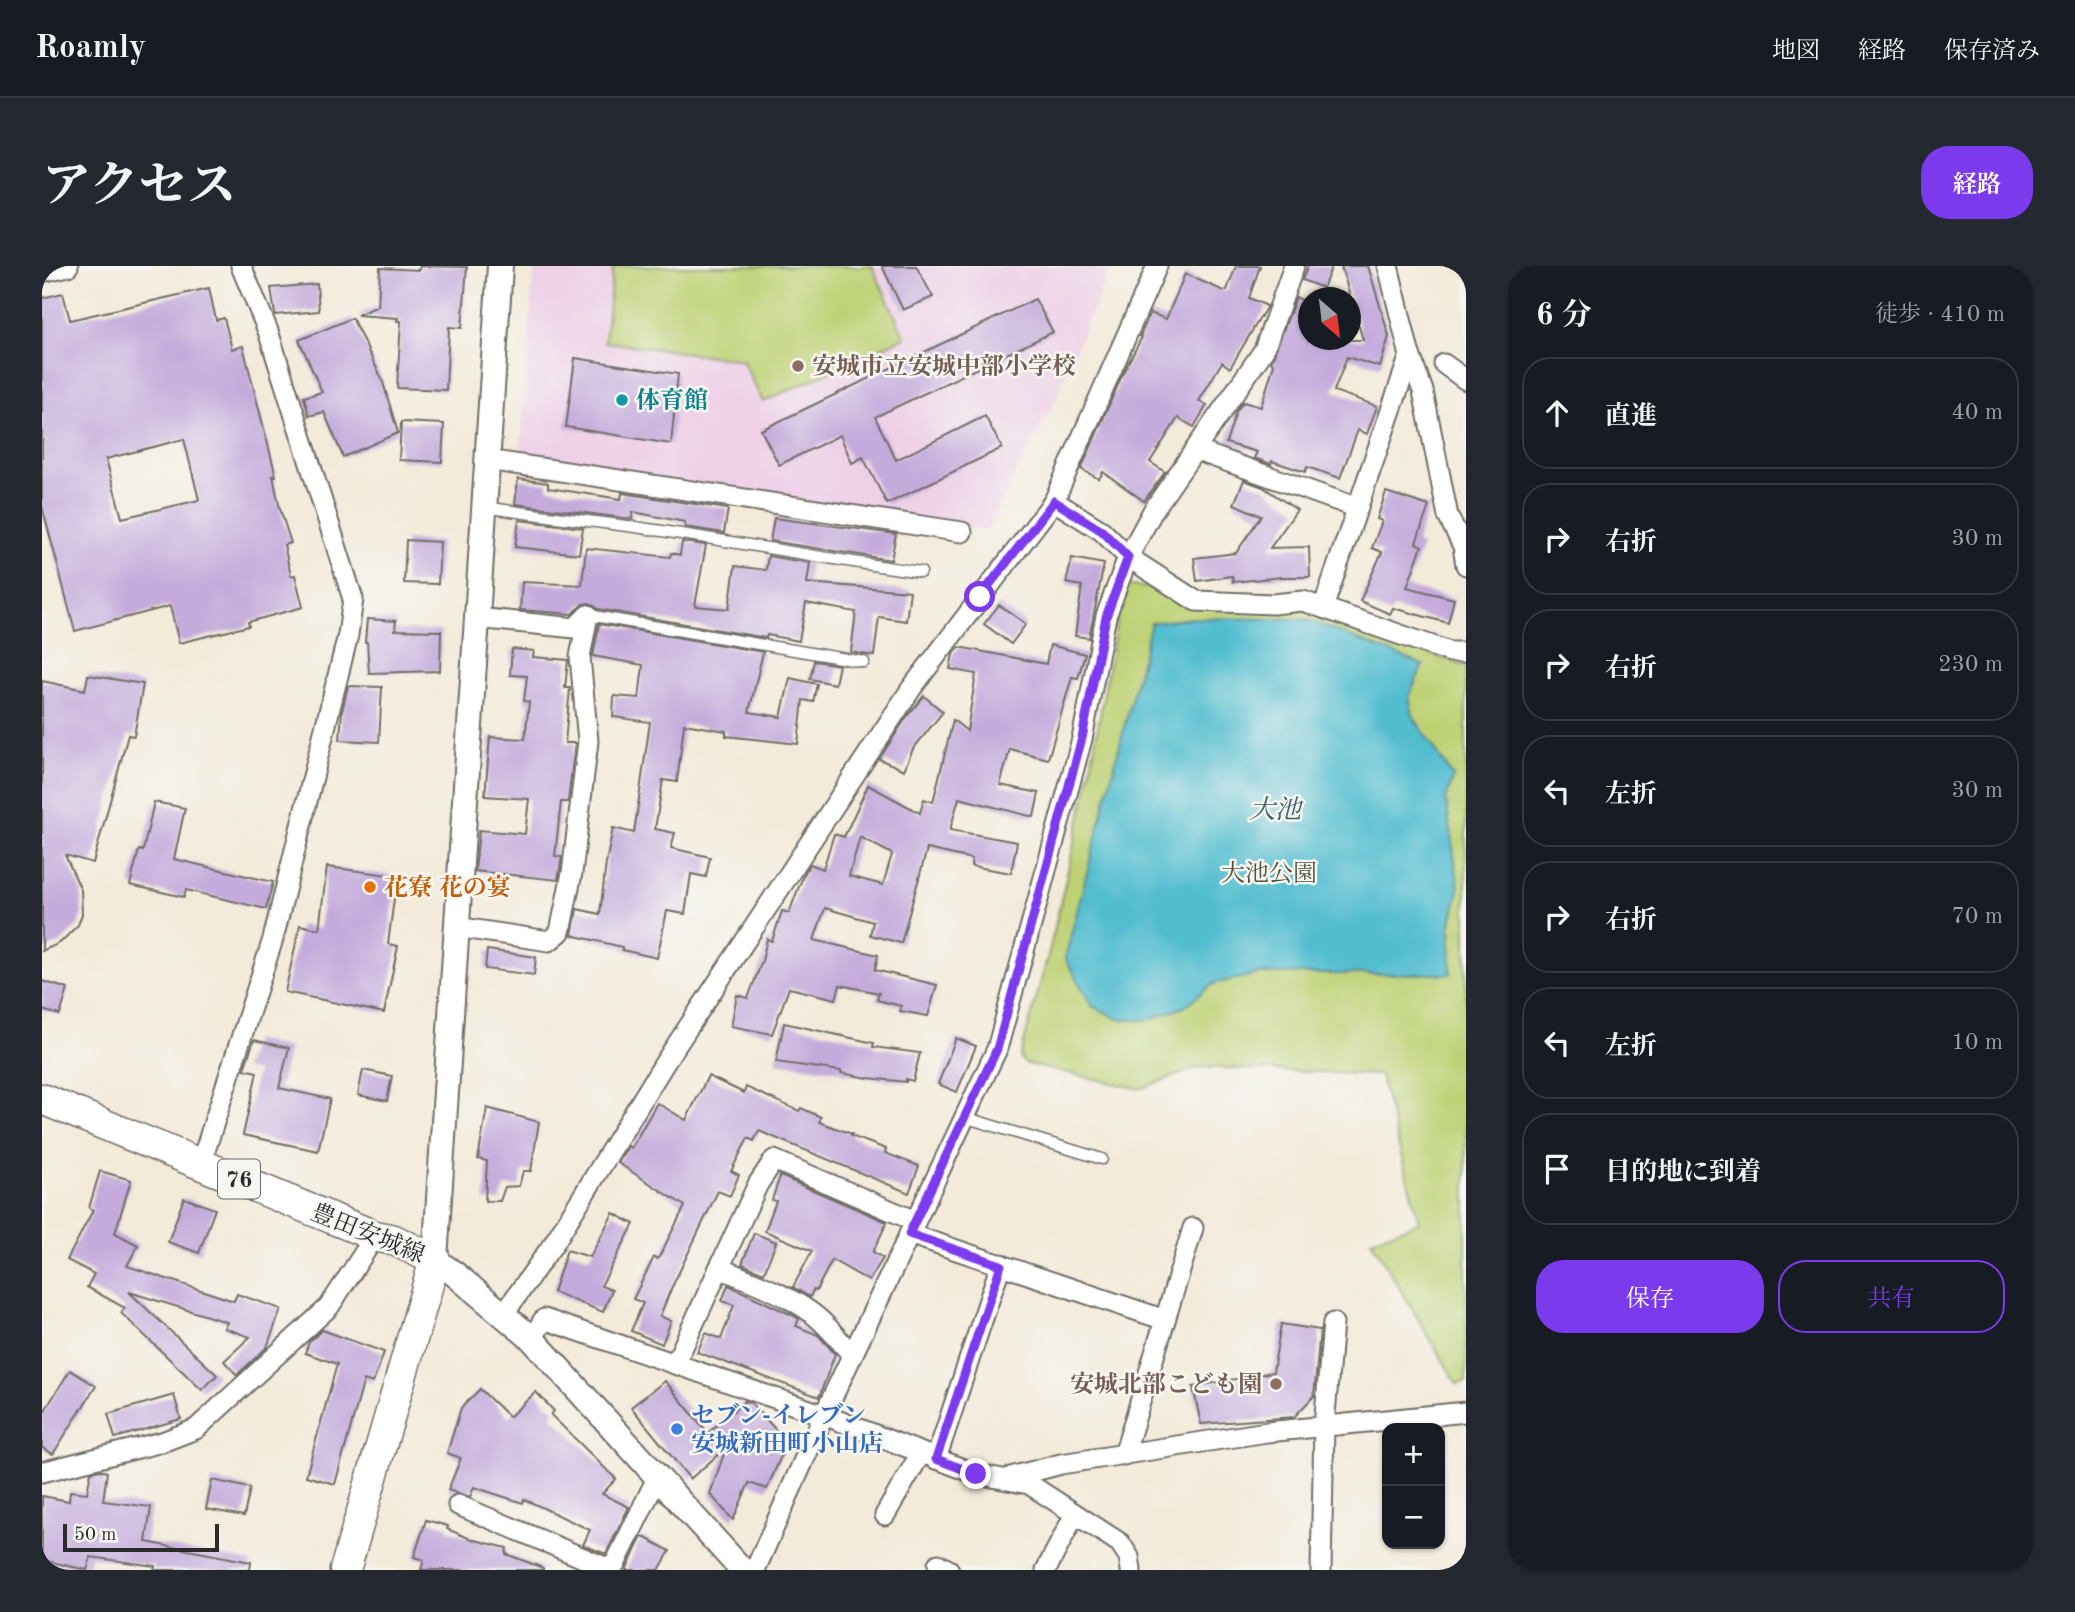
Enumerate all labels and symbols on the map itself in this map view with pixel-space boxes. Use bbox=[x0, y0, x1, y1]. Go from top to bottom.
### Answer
north arrow bbox=[1298, 287, 1361, 350]
place label: 安城市立安城中部小学校 bbox=[812, 353, 1076, 380]
marker: 安城市立安城中部小学校 bbox=[790, 358, 806, 374]
place label: 体育館 bbox=[636, 387, 708, 414]
marker: 体育館 bbox=[614, 392, 630, 408]
route start bbox=[964, 581, 995, 612]
water label: 大池 bbox=[1249, 796, 1304, 824]
park label: 大池公園 bbox=[1221, 860, 1317, 887]
place label: 花寮 花の宴 bbox=[384, 874, 511, 901]
marker: 花寮 花の宴 bbox=[362, 879, 378, 895]
road number: 76 bbox=[218, 1159, 260, 1198]
street label: 豊田安城線 bbox=[307, 1198, 429, 1268]
place label: 安城北部こども園 bbox=[1070, 1371, 1262, 1398]
marker: 安城北部こども園 bbox=[1268, 1376, 1284, 1392]
place label: セブン-イレブン 安城新田町小山店 bbox=[691, 1402, 883, 1457]
marker: セブン-イレブン 安城新田町小山店 bbox=[669, 1421, 685, 1437]
route end bbox=[960, 1458, 991, 1489]
scale bar bbox=[63, 1521, 219, 1553]

